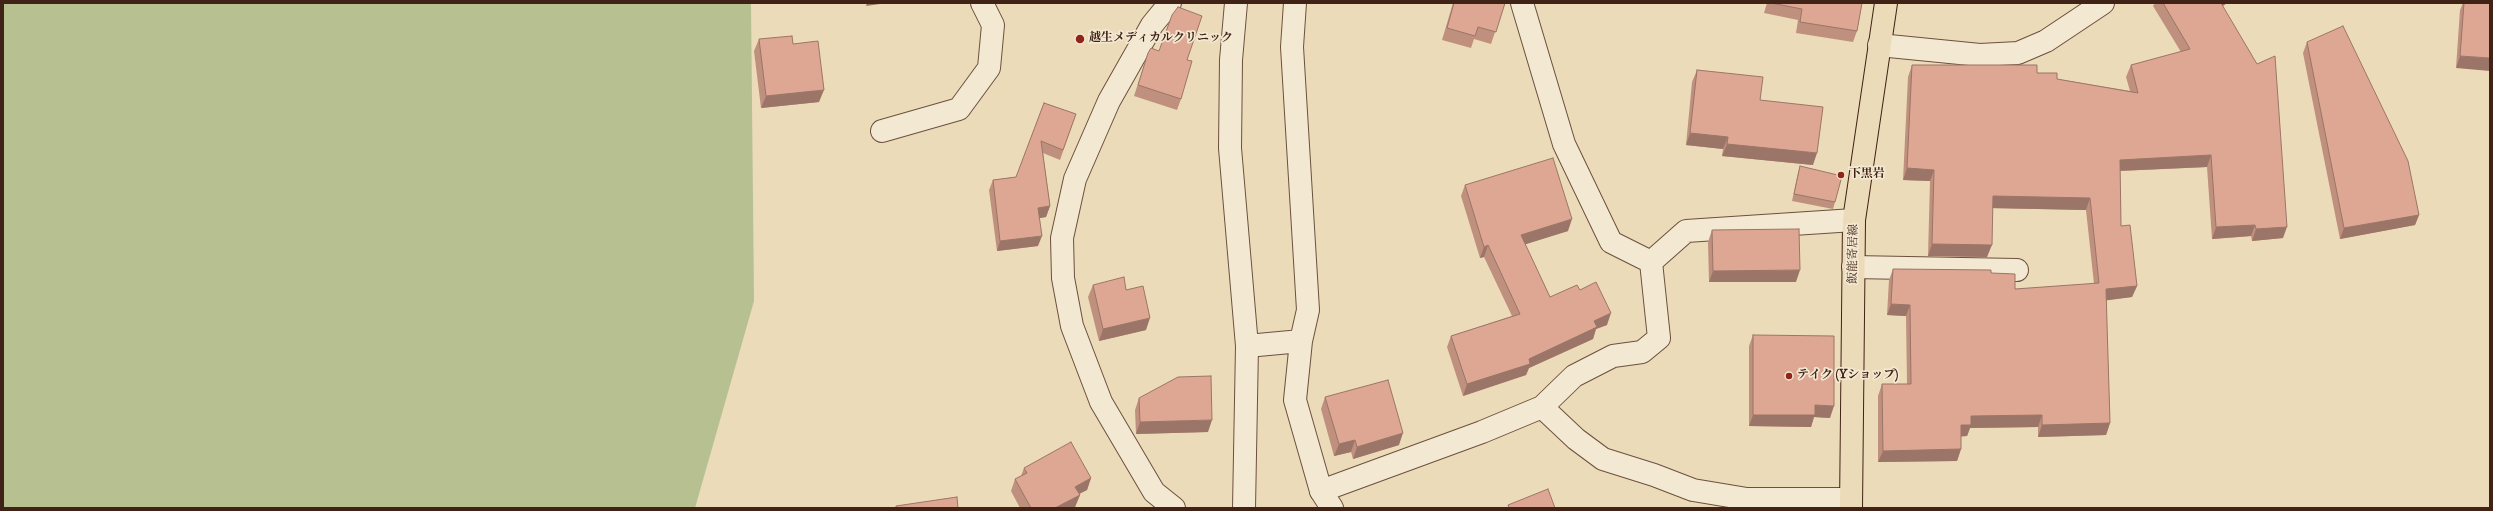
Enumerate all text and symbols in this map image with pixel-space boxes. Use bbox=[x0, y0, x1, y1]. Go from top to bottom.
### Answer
place label: 越生メディカルクリニック bbox=[1089, 32, 1233, 46]
marker: 越生メディカルクリニック bbox=[1074, 33, 1086, 45]
place label: 下黒岩 bbox=[1849, 168, 1885, 182]
marker: 下黒岩 bbox=[1836, 170, 1846, 180]
street label: 飯能寄居線 bbox=[1846, 224, 1862, 284]
place label: テイク (Yショップ) bbox=[1797, 369, 1898, 383]
marker: テイク (Yショップ) bbox=[1784, 371, 1794, 381]

